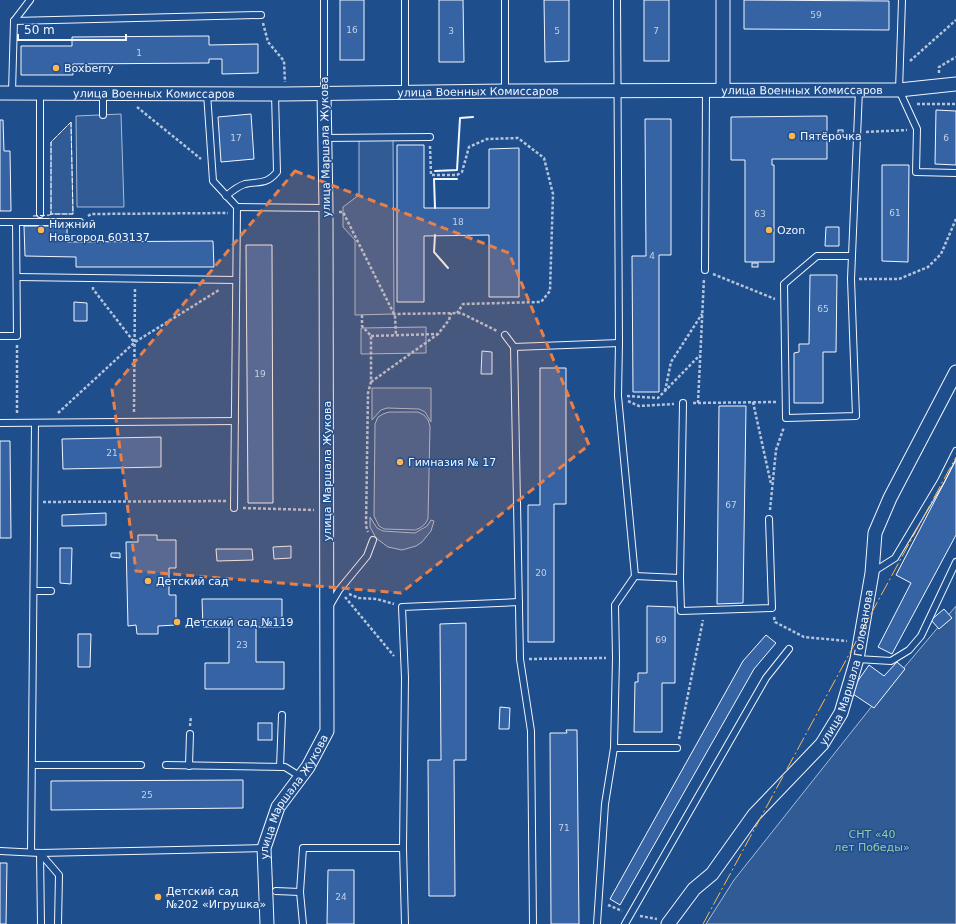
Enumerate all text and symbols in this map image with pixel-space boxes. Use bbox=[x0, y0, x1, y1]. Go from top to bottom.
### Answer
house number: 59 bbox=[810, 10, 822, 20]
scale bar bbox=[18, 16, 126, 42]
text: 50 m bbox=[24, 23, 55, 37]
house number: 16 bbox=[346, 25, 358, 35]
house number: 3 bbox=[448, 26, 454, 36]
house number: 5 bbox=[554, 26, 560, 36]
house number: 7 bbox=[653, 26, 659, 36]
house number: 1 bbox=[136, 48, 142, 58]
place label: Boxberry bbox=[64, 62, 114, 75]
marker: Boxberry bbox=[51, 63, 61, 73]
street label: улица Маршала Жукова bbox=[318, 77, 333, 217]
street label: улица Военных Комиссаров bbox=[721, 84, 883, 97]
street label: улица Военных Комиссаров bbox=[397, 85, 559, 99]
street label: улица Военных Комиссаров bbox=[73, 87, 235, 101]
place label: Пятёрочка bbox=[800, 130, 862, 143]
marker: Пятёрочка bbox=[787, 131, 797, 141]
house number: 17 bbox=[230, 133, 242, 143]
house number: 6 bbox=[943, 133, 949, 143]
house number: 61 bbox=[889, 208, 901, 218]
house number: 63 bbox=[754, 209, 766, 219]
house number: 18 bbox=[452, 217, 464, 227]
place label: Нижний Новгород 603137 bbox=[49, 218, 150, 244]
place label: Ozon bbox=[777, 224, 805, 237]
marker: Нижний Новгород 603137 bbox=[36, 225, 46, 235]
marker: Ozon bbox=[764, 225, 774, 235]
house number: 4 bbox=[649, 251, 655, 261]
house number: 65 bbox=[817, 304, 829, 314]
house number: 19 bbox=[254, 369, 266, 379]
street label: улица Маршала Жукова bbox=[321, 401, 334, 541]
house number: 21 bbox=[106, 448, 118, 458]
place label: Гимназия № 17 bbox=[408, 456, 496, 469]
marker: Гимназия № 17 bbox=[395, 457, 405, 467]
house number: 67 bbox=[725, 500, 737, 510]
house number: 20 bbox=[535, 568, 547, 578]
place label: Детский сад bbox=[156, 575, 229, 588]
marker: Детский сад bbox=[143, 576, 153, 586]
street label: улица Маршала Голованова bbox=[817, 589, 876, 748]
place label: Детский сад №119 bbox=[185, 616, 294, 629]
marker: Детский сад №119 bbox=[172, 617, 182, 627]
house number: 69 bbox=[655, 635, 667, 645]
house number: 23 bbox=[236, 640, 248, 650]
street label: улица Маршала Жукова bbox=[258, 732, 331, 860]
house number: 25 bbox=[141, 790, 153, 800]
house number: 71 bbox=[558, 823, 570, 833]
park label: СНТ «40 лет Победы» bbox=[834, 828, 910, 854]
place label: Детский сад №202 «Игрушка» bbox=[166, 885, 266, 911]
marker: Детский сад №202 «Игрушка» bbox=[153, 892, 163, 902]
house number: 24 bbox=[335, 892, 347, 902]

